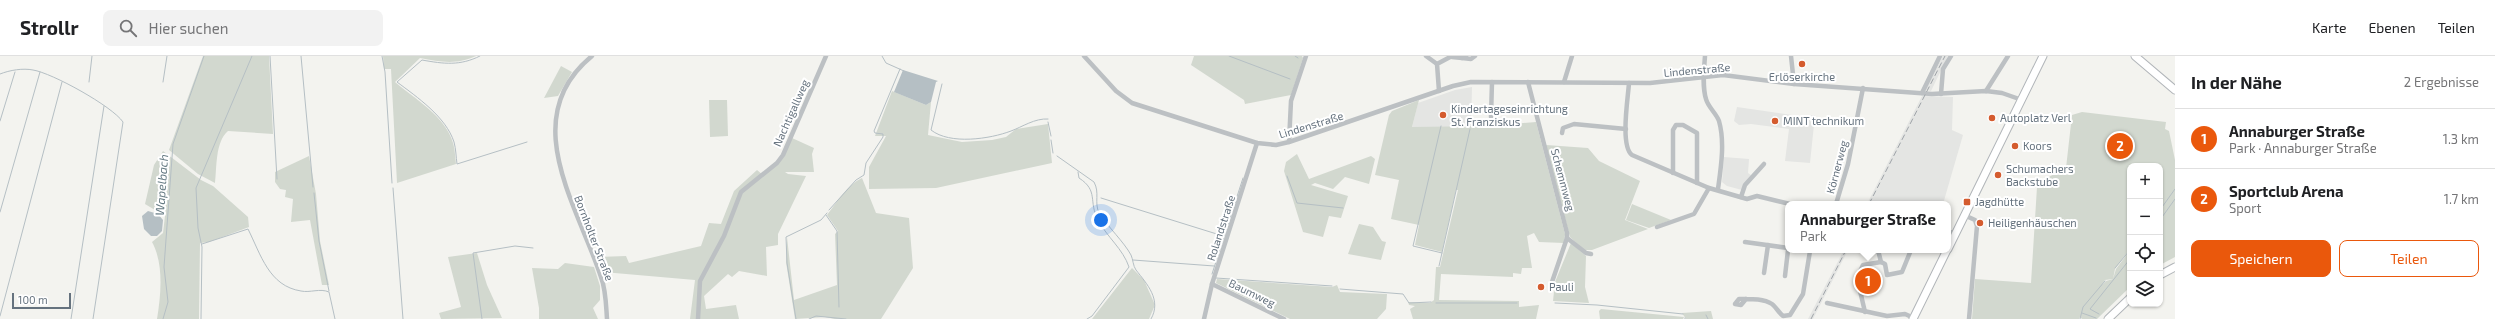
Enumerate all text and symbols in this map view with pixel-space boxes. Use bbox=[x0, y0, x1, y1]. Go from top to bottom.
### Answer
search box bbox=[103, 10, 383, 46]
text: Strollr bbox=[20, 16, 79, 39]
icon: search bbox=[117, 17, 139, 39]
text: Hier suchen bbox=[149, 19, 228, 37]
text: Karte bbox=[2312, 19, 2347, 36]
text: Ebenen bbox=[2369, 19, 2416, 36]
text: Teilen bbox=[2438, 19, 2475, 36]
marker: Erlöserkirche bbox=[1797, 59, 1807, 69]
street label: Lindenstraße bbox=[1663, 60, 1731, 79]
place label: Erlöserkirche bbox=[1769, 70, 1835, 83]
text: In der Nähe bbox=[2191, 72, 2282, 92]
text: 2 Ergebnisse bbox=[2404, 74, 2479, 90]
street label: Nachtigallweg bbox=[770, 77, 811, 148]
place label: Kindertageseinrichtung St. Franziskus bbox=[1451, 102, 1568, 128]
street label: Lindenstraße bbox=[1277, 108, 1345, 141]
marker: Kindertageseinrichtung St. Franziskus bbox=[1438, 110, 1448, 120]
place label: Autoplatz Verl bbox=[2000, 111, 2072, 124]
marker: Autoplatz Verl bbox=[1987, 113, 1997, 123]
place label: MINT technikum bbox=[1783, 114, 1864, 127]
marker: MINT technikum bbox=[1770, 116, 1780, 126]
text: Annaburger Straße bbox=[2229, 122, 2365, 140]
pin: 2 bbox=[2107, 131, 2133, 161]
text: 1 bbox=[2201, 131, 2207, 147]
text: 1.3 km bbox=[2443, 131, 2479, 147]
street label: Körnerweg bbox=[1823, 139, 1850, 195]
place label: Koors bbox=[2023, 139, 2052, 152]
text: Park · Annaburger Straße bbox=[2229, 140, 2377, 156]
marker: Koors bbox=[2010, 141, 2020, 151]
street label: Schemmweg bbox=[1549, 147, 1578, 213]
water label: Wapelbach bbox=[152, 154, 170, 216]
place label: Schumachers Backstube bbox=[2006, 162, 2074, 188]
map controls bbox=[2127, 163, 2163, 307]
button: + bbox=[2127, 163, 2163, 199]
marker: Schumachers Backstube bbox=[1993, 170, 2003, 180]
text: Sportclub Arena bbox=[2229, 182, 2344, 200]
text: 2 bbox=[2200, 191, 2208, 207]
text: 1.7 km bbox=[2444, 191, 2479, 207]
street label: Bornholter Straße bbox=[572, 193, 617, 282]
street label: Rolandstraße bbox=[1204, 193, 1237, 262]
place label: Jagdhütte bbox=[1975, 195, 2024, 208]
marker: Jagdhütte bbox=[1962, 197, 1972, 207]
button: − bbox=[2127, 199, 2163, 235]
text: Sport bbox=[2229, 200, 2261, 216]
popup bbox=[1785, 201, 1951, 253]
your location bbox=[1091, 210, 1111, 230]
text: Annaburger Straße bbox=[1800, 210, 1936, 228]
place label: Heiligenhäuschen bbox=[1988, 216, 2077, 229]
marker: Heiligenhäuschen bbox=[1975, 218, 1985, 228]
text: Park bbox=[1800, 228, 1827, 244]
button: locate bbox=[2127, 235, 2163, 271]
button: Speichern bbox=[2191, 240, 2331, 277]
button: Teilen bbox=[2339, 240, 2479, 277]
pin: 1 bbox=[1855, 266, 1881, 296]
button: layers bbox=[2127, 271, 2163, 307]
street label: Baumweg bbox=[1227, 276, 1277, 309]
place label: Pauli bbox=[1549, 280, 1574, 293]
marker: Pauli bbox=[1536, 282, 1546, 292]
scale bar bbox=[12, 291, 71, 310]
text: 100 m bbox=[18, 293, 48, 306]

